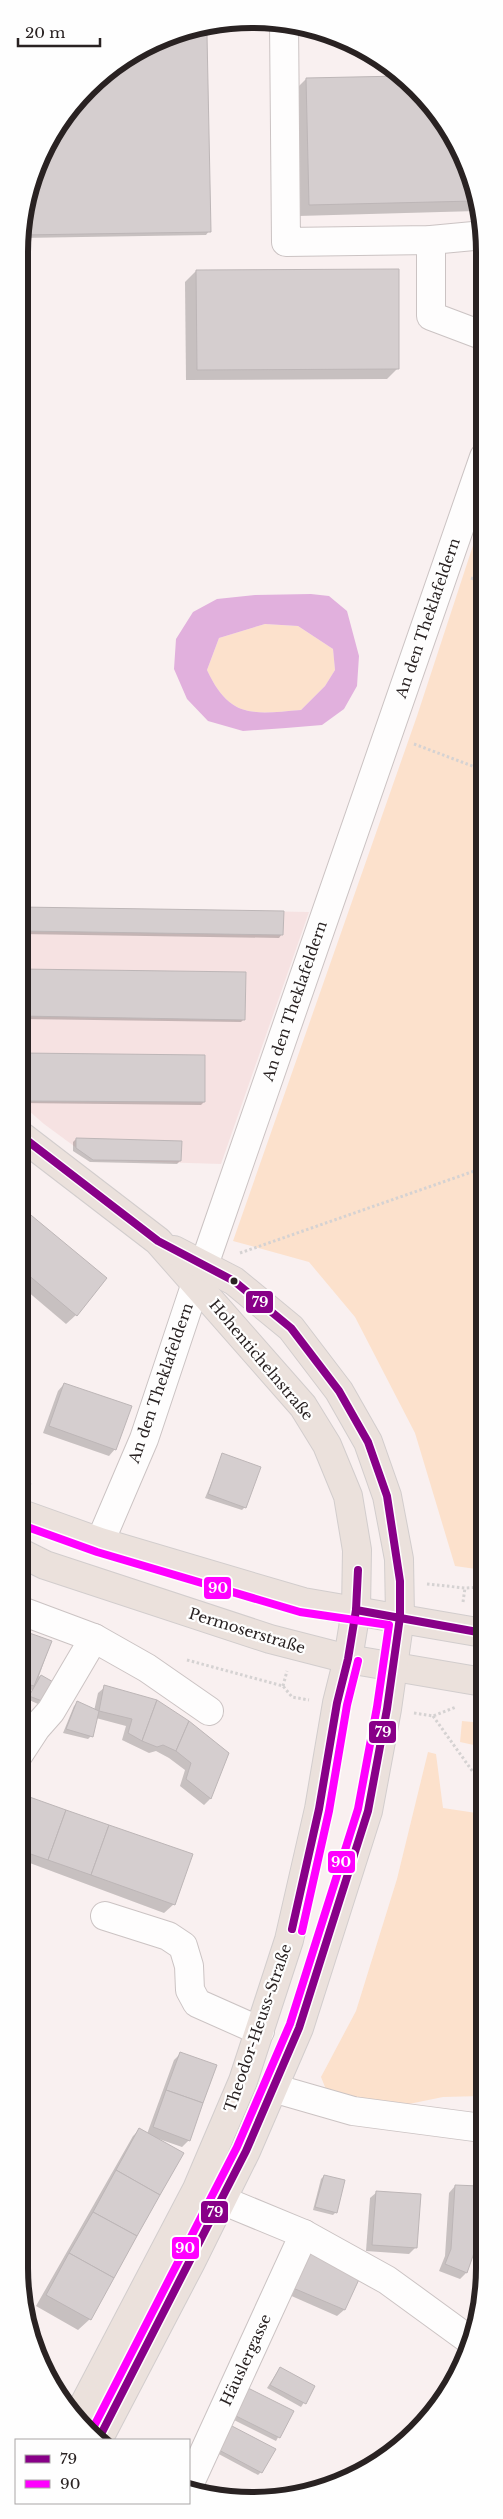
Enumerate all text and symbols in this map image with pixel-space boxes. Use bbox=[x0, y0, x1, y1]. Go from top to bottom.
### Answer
scale bar bbox=[18, 15, 100, 47]
text: 20 m bbox=[25, 23, 65, 42]
street label: An den Theklafeldern bbox=[391, 535, 464, 701]
street label: An den Theklafeldern bbox=[258, 918, 331, 1084]
unlabelled marker bbox=[229, 1276, 239, 1286]
line badge: 79 bbox=[245, 1290, 274, 1314]
text: 79 bbox=[252, 1293, 268, 1311]
street label: Hohentichelnstraße bbox=[205, 1295, 318, 1424]
street label: An den Theklafeldern bbox=[124, 1300, 197, 1466]
line badge: 90 bbox=[203, 1576, 232, 1600]
text: 90 bbox=[208, 1579, 228, 1597]
street label: Permoserstraße bbox=[187, 1604, 308, 1657]
line badge: 79 bbox=[368, 1720, 397, 1744]
text: 79 bbox=[375, 1723, 391, 1741]
line badge: 90 bbox=[327, 1850, 356, 1874]
text: 90 bbox=[331, 1853, 351, 1871]
street label: Theodor-Heuss-Straße bbox=[220, 1941, 295, 2114]
line badge: 79 bbox=[200, 2200, 229, 2224]
text: 79 bbox=[207, 2203, 223, 2221]
line badge: 90 bbox=[171, 2236, 200, 2260]
text: 90 bbox=[175, 2239, 195, 2257]
street label: Häuslergasse bbox=[216, 2311, 275, 2409]
legend bbox=[15, 2439, 190, 2504]
text: 79 bbox=[60, 2449, 77, 2468]
text: 90 bbox=[60, 2474, 80, 2493]

